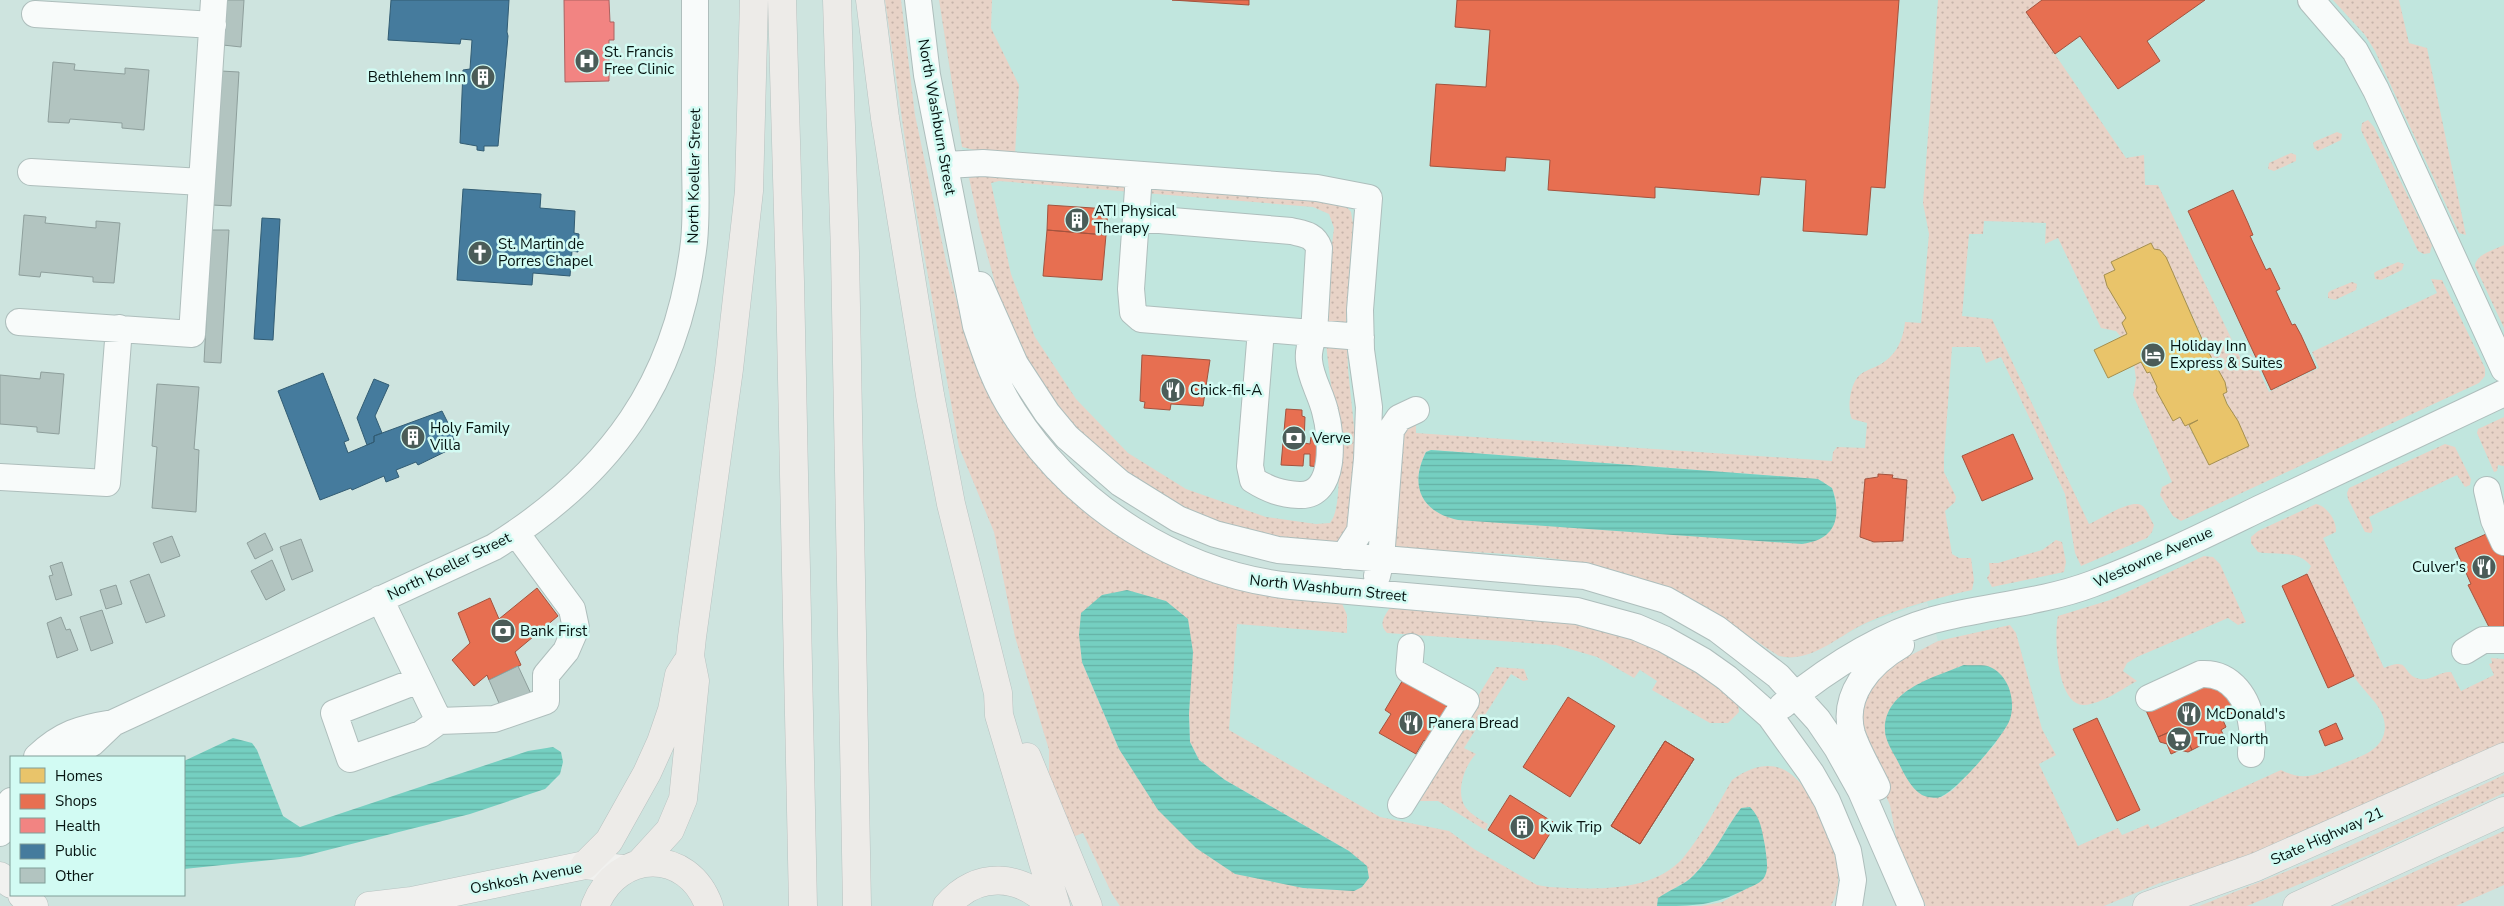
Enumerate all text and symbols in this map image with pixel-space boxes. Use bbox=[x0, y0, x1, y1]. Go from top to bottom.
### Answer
street label: North Washburn Street bbox=[913, 37, 961, 197]
place label: St. Francis Free Clinic bbox=[604, 42, 674, 79]
hospital icon: St. Francis Free Clinic bbox=[574, 48, 600, 74]
building icon: Bethlehem Inn bbox=[470, 64, 496, 90]
place label: Bethlehem Inn bbox=[368, 67, 466, 87]
street label: North Koeller Street bbox=[683, 107, 705, 244]
place label: ATI Physical Therapy bbox=[1094, 201, 1177, 238]
building icon: ATI Physical Therapy bbox=[1064, 207, 1090, 233]
place label: St. Martin de Porres Chapel bbox=[498, 234, 593, 271]
church icon: St. Martin de Porres Chapel bbox=[467, 240, 493, 266]
place label: Holiday Inn Express & Suites bbox=[2170, 336, 2283, 373]
hotel icon: Holiday Inn Express & Suites bbox=[2140, 342, 2166, 368]
restaurant icon: Chick-fil-A bbox=[1160, 377, 1186, 403]
place label: Chick-fil-A bbox=[1190, 380, 1262, 400]
place label: Holy Family Villa bbox=[429, 418, 510, 455]
building icon: Holy Family Villa bbox=[400, 424, 426, 450]
bank icon: Verve bbox=[1281, 425, 1307, 451]
place label: Verve bbox=[1311, 428, 1351, 448]
street label: Westowne Avenue bbox=[2090, 522, 2216, 592]
street label: North Koeller Street bbox=[384, 527, 515, 605]
restaurant icon: Culver's bbox=[2471, 554, 2497, 580]
place label: Culver's bbox=[2412, 557, 2466, 577]
street label: North Washburn Street bbox=[1248, 570, 1408, 606]
bank icon: Bank First bbox=[490, 618, 516, 644]
place label: Bank First bbox=[520, 621, 588, 641]
restaurant icon: McDonald's bbox=[2176, 701, 2202, 727]
place label: McDonald's bbox=[2206, 704, 2285, 724]
restaurant icon: Panera Bread bbox=[1398, 710, 1424, 736]
place label: Panera Bread bbox=[1428, 713, 1519, 733]
supermarket icon: True North bbox=[2166, 726, 2192, 752]
place label: True North bbox=[2196, 729, 2268, 749]
legend bbox=[10, 756, 185, 896]
text: Homes bbox=[55, 766, 103, 786]
text: Shops bbox=[55, 791, 97, 811]
street label: State Highway 21 bbox=[2267, 802, 2387, 870]
building icon: Kwik Trip bbox=[1509, 814, 1535, 840]
text: Health bbox=[55, 816, 100, 836]
place label: Kwik Trip bbox=[1540, 817, 1602, 837]
text: Public bbox=[55, 841, 96, 861]
street label: Oshkosh Avenue bbox=[468, 857, 584, 899]
text: Other bbox=[55, 866, 94, 886]

